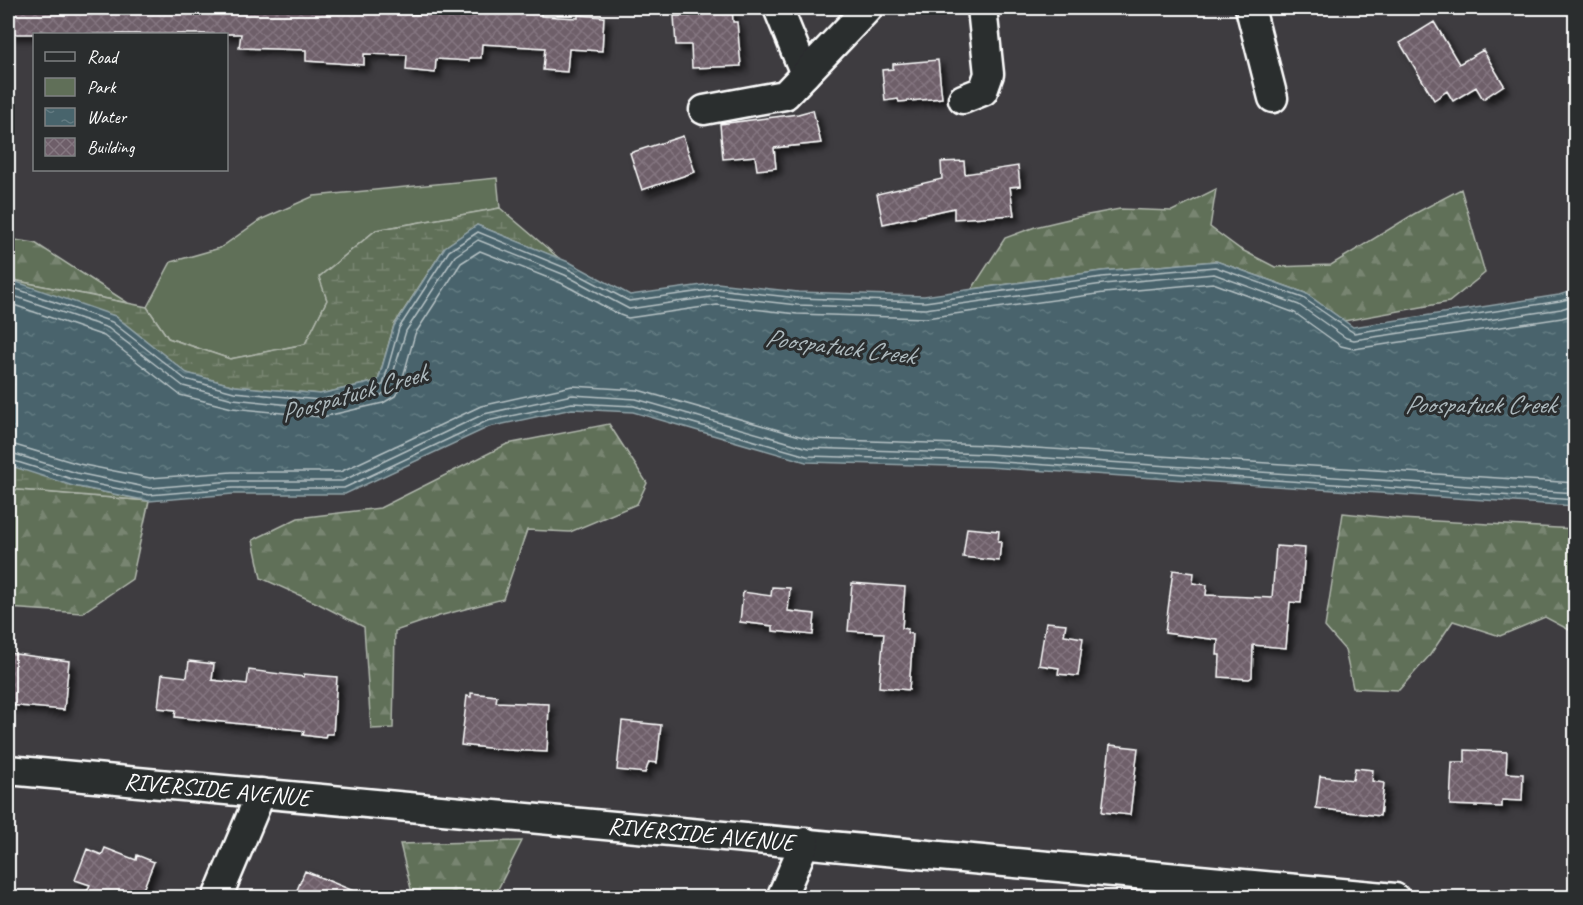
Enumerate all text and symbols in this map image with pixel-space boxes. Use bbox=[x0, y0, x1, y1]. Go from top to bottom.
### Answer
legend bbox=[33, 33, 228, 171]
text: Road bbox=[87, 46, 120, 68]
text: Park bbox=[87, 76, 117, 98]
text: Water bbox=[87, 106, 128, 128]
text: Building bbox=[87, 136, 136, 158]
water label: Poospatuck Creek bbox=[763, 321, 921, 373]
water label: Poospatuck Creek bbox=[276, 356, 434, 430]
water label: Poospatuck Creek bbox=[1405, 388, 1560, 421]
street label: RIVERSIDE AVENUE bbox=[123, 766, 314, 813]
street label: RIVERSIDE AVENUE bbox=[607, 810, 798, 858]

